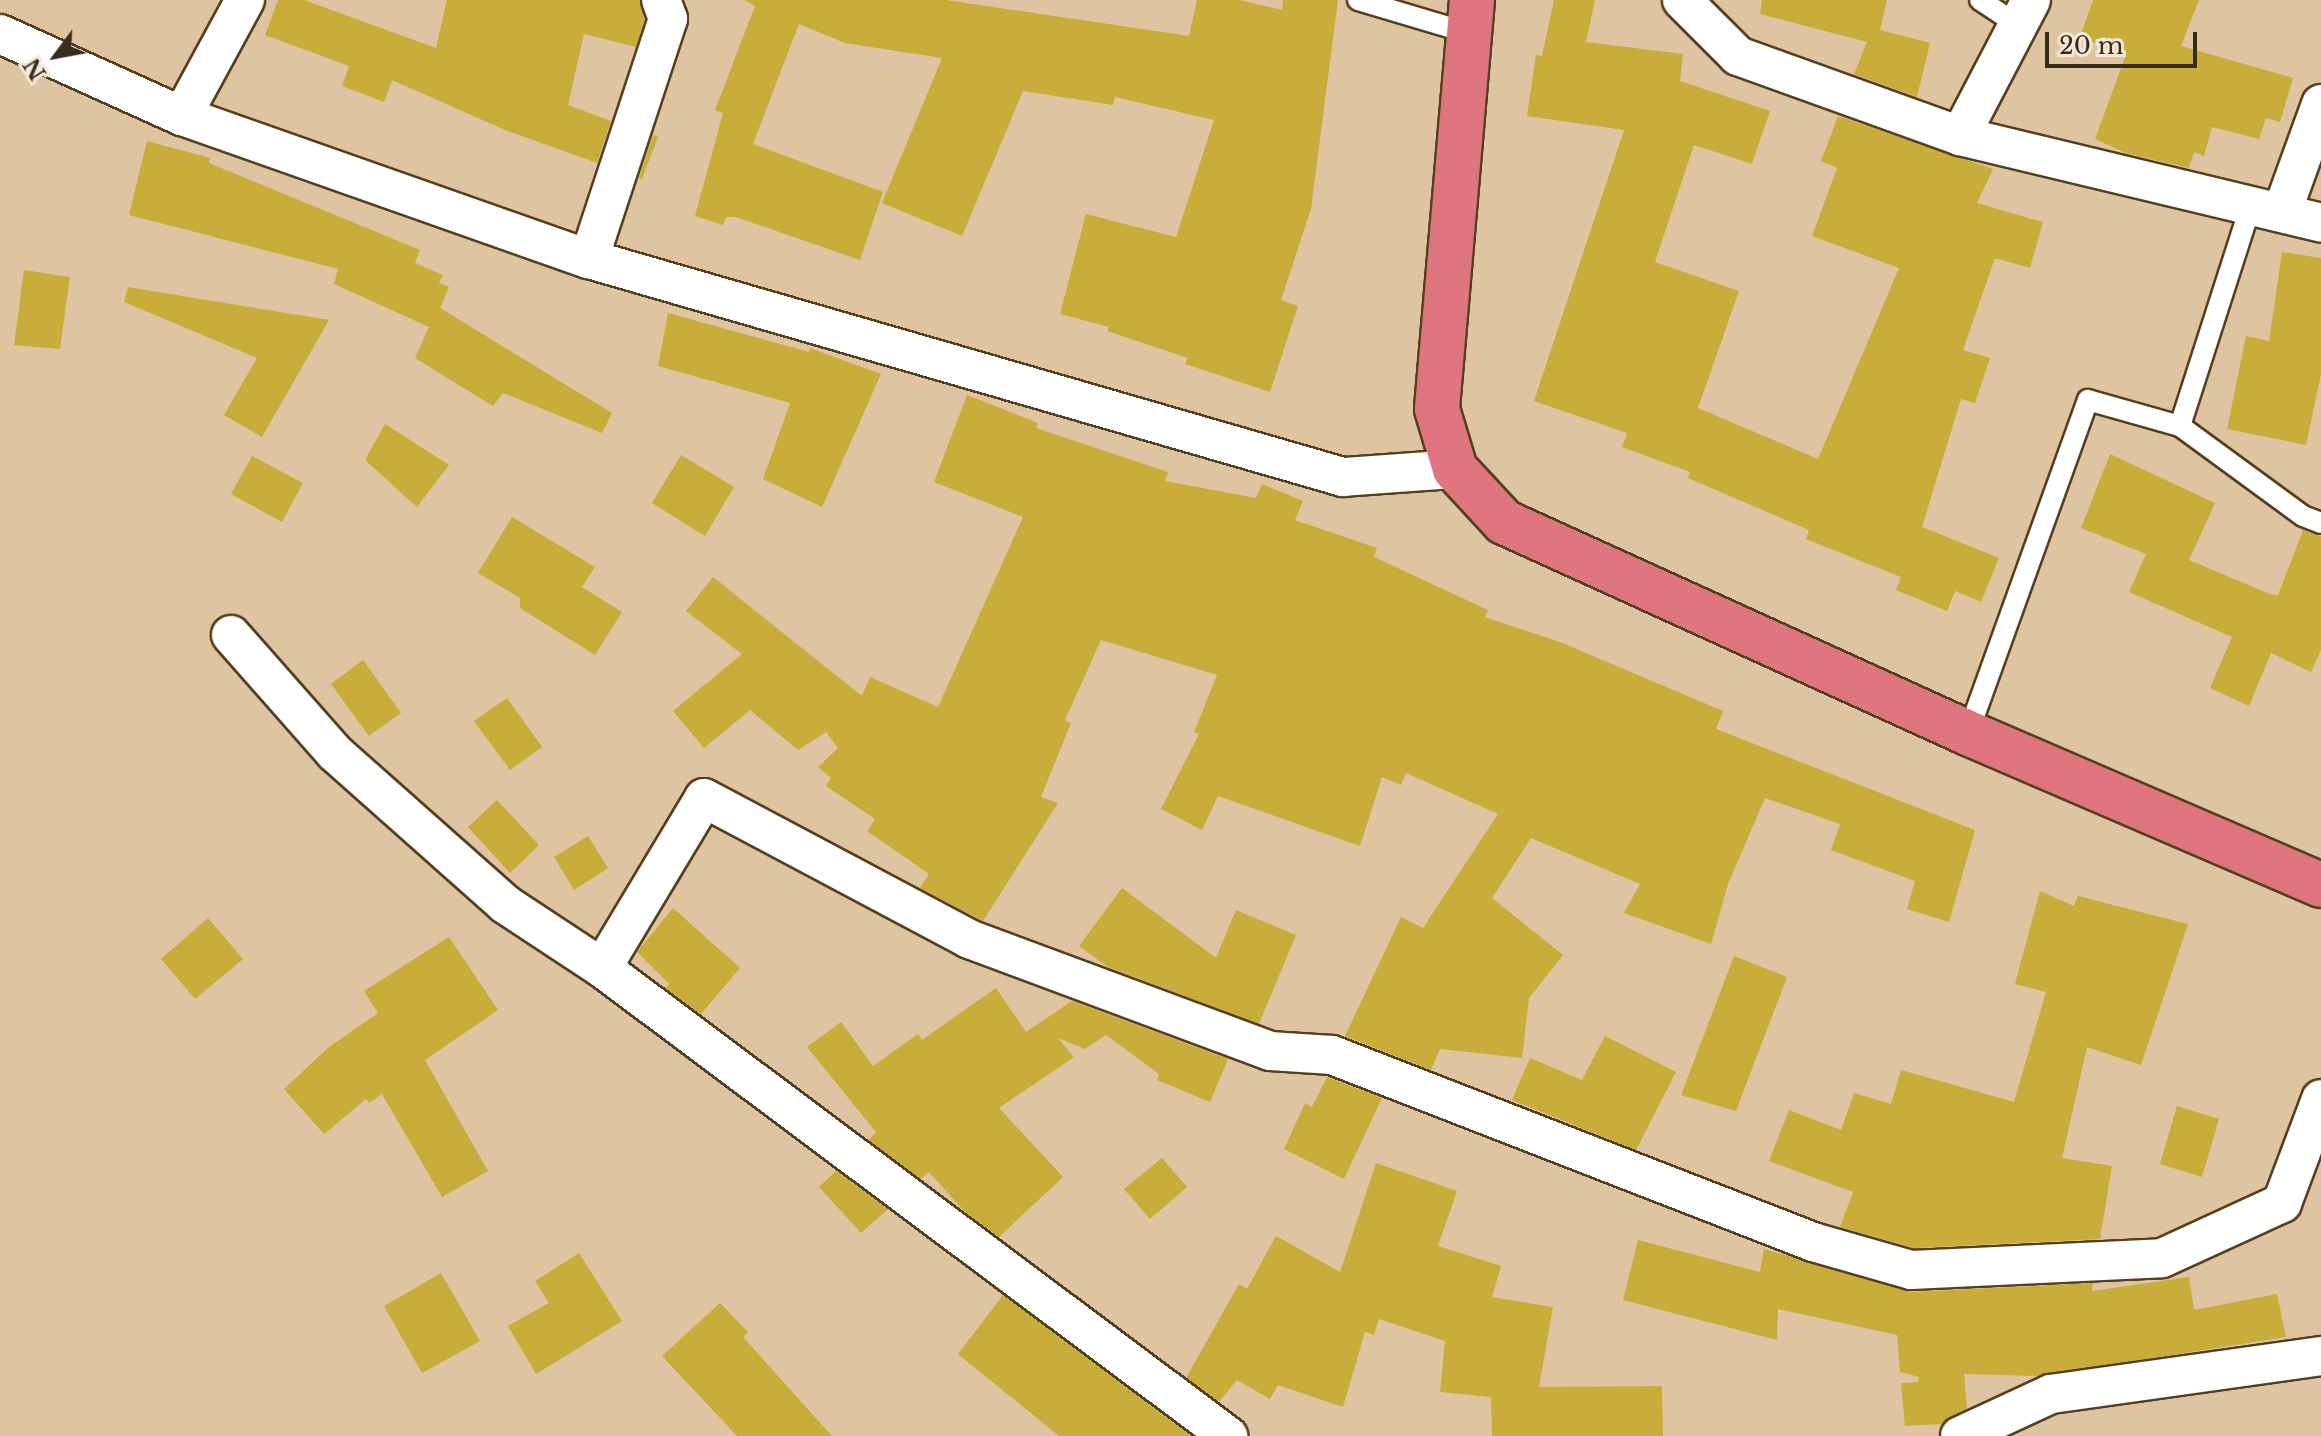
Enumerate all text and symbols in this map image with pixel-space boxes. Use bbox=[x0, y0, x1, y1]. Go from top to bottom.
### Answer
north arrow bbox=[16, 16, 96, 96]
scale bar bbox=[2049, 16, 2201, 66]
text: 20 m bbox=[2059, 31, 2124, 60]
text: N bbox=[18, 53, 52, 85]

